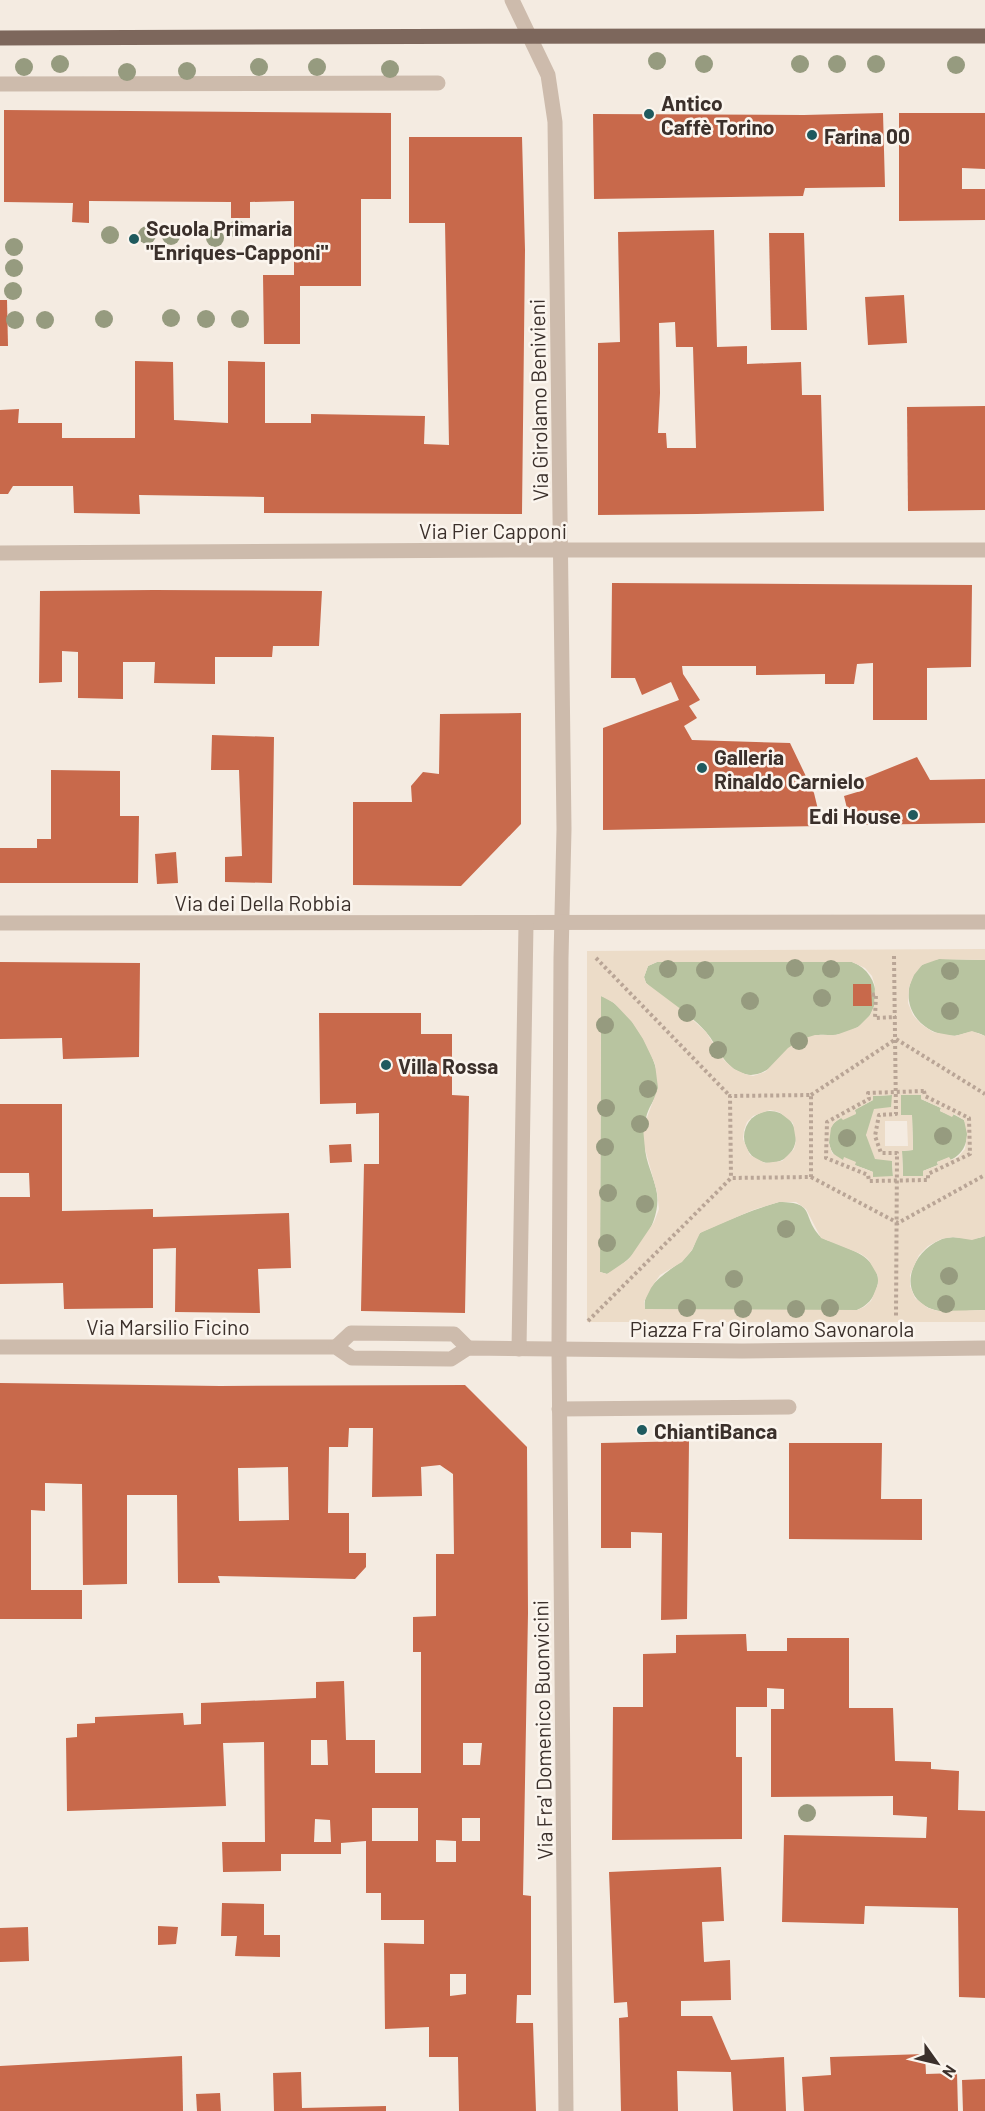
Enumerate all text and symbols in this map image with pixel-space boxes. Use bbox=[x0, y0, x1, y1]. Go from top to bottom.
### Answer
place label: Antico Caffè Torino bbox=[661, 90, 775, 139]
marker: Antico Caffè Torino bbox=[642, 107, 656, 121]
place label: Farina 00 bbox=[824, 123, 910, 148]
marker: Farina 00 bbox=[805, 128, 819, 142]
place label: Scuola Primaria "Enriques-Capponi" bbox=[146, 215, 329, 264]
marker: Scuola Primaria "Enriques-Capponi" bbox=[127, 232, 141, 246]
street label: Via Girolamo Benivieni bbox=[524, 299, 552, 501]
street label: Via Pier Capponi bbox=[419, 518, 567, 543]
place label: Galleria Rinaldo Carnielo bbox=[714, 744, 865, 793]
marker: Galleria Rinaldo Carnielo bbox=[695, 761, 709, 775]
place label: Edi House bbox=[809, 803, 901, 828]
marker: Edi House bbox=[906, 808, 920, 822]
street label: Via dei Della Robbia bbox=[175, 890, 351, 915]
place label: Villa Rossa bbox=[398, 1053, 498, 1078]
marker: Villa Rossa bbox=[379, 1058, 393, 1072]
street label: Via Marsilio Ficino bbox=[86, 1314, 250, 1339]
street label: Piazza Fra' Girolamo Savonarola bbox=[630, 1316, 914, 1341]
place label: ChiantiBanca bbox=[654, 1418, 777, 1443]
marker: ChiantiBanca bbox=[635, 1423, 649, 1437]
street label: Via Fra' Domenico Buonvicini bbox=[527, 1600, 557, 1860]
north arrow bbox=[907, 2033, 967, 2093]
text: N bbox=[939, 2062, 961, 2081]

